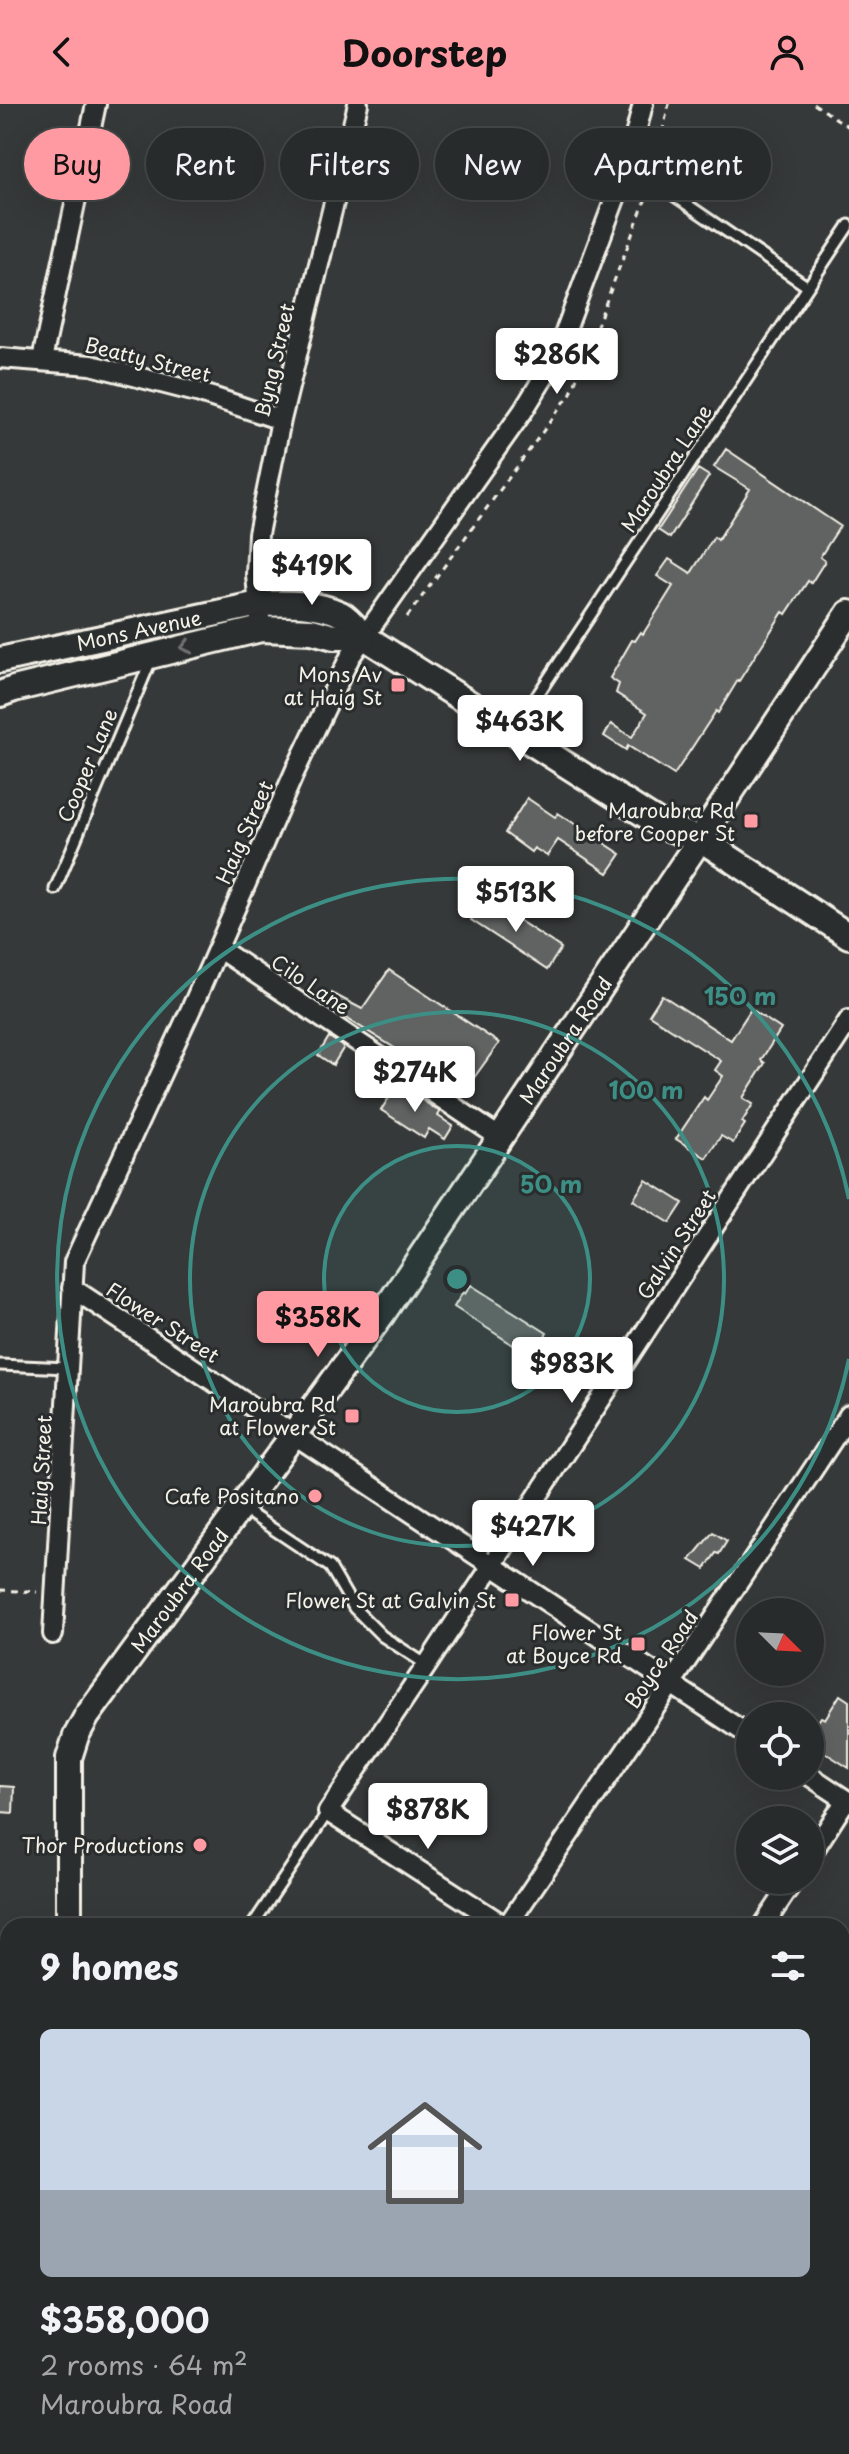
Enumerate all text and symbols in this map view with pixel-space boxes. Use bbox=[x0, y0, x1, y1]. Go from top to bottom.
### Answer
text: Doorstep bbox=[342, 25, 507, 79]
icon: back bbox=[40, 30, 84, 74]
icon: person bbox=[765, 30, 809, 74]
chip: Buy bbox=[24, 128, 130, 200]
chip: Rent bbox=[146, 128, 264, 200]
chip: Filters bbox=[280, 128, 419, 200]
chip: New bbox=[435, 128, 549, 200]
chip: Apartment bbox=[565, 128, 771, 200]
street label: Byng Street bbox=[246, 300, 302, 420]
pin: $286K bbox=[501, 328, 613, 396]
street label: Beatty Street bbox=[82, 329, 214, 389]
text: $286K bbox=[514, 334, 600, 373]
street label: Maroubra Lane bbox=[613, 398, 719, 538]
pin: $419K bbox=[256, 539, 368, 607]
text: $419K bbox=[271, 545, 353, 584]
street label: Mons Avenue bbox=[74, 602, 204, 658]
one-way arrow bbox=[179, 638, 193, 655]
place label: Mons Av at Haig St bbox=[284, 659, 383, 712]
marker: Mons Av at Haig St bbox=[389, 676, 407, 694]
pin: $463K bbox=[464, 695, 576, 763]
text: $463K bbox=[476, 701, 564, 740]
street label: Cooper Lane bbox=[49, 703, 125, 827]
street label: Haig Street bbox=[208, 775, 280, 889]
place label: Maroubra Rd before Cooper St bbox=[575, 795, 735, 848]
marker: Maroubra Rd before Cooper St bbox=[742, 812, 760, 830]
pin: $513K bbox=[460, 866, 572, 934]
text: $513K bbox=[476, 872, 556, 911]
street label: Cilo Lane bbox=[265, 946, 357, 1022]
street label: Maroubra Road bbox=[512, 970, 619, 1110]
text: 150 m bbox=[704, 977, 776, 1013]
pin: $274K bbox=[359, 1046, 471, 1114]
text: $274K bbox=[373, 1052, 457, 1091]
text: 100 m bbox=[609, 1071, 683, 1107]
text: 50 m bbox=[520, 1165, 582, 1201]
street label: Galvin Street bbox=[629, 1183, 723, 1305]
centre of rings bbox=[443, 1265, 471, 1293]
street label: Flower Street bbox=[100, 1274, 226, 1370]
pin: $358K bbox=[262, 1291, 374, 1359]
text: $358K bbox=[275, 1297, 361, 1336]
pin: $983K bbox=[516, 1337, 628, 1405]
text: $983K bbox=[530, 1343, 614, 1382]
place label: Maroubra Rd at Flower St bbox=[209, 1389, 336, 1442]
marker: Maroubra Rd at Flower St bbox=[343, 1407, 361, 1425]
street label: Haig Street bbox=[23, 1414, 59, 1526]
place label: Cafe Positano bbox=[164, 1481, 299, 1511]
marker: Cafe Positano bbox=[306, 1487, 324, 1505]
pin: $427K bbox=[477, 1500, 589, 1568]
text: $427K bbox=[490, 1506, 576, 1545]
street label: Maroubra Road bbox=[123, 1521, 235, 1659]
place label: Flower St at Galvin St bbox=[285, 1585, 496, 1615]
marker: Flower St at Galvin St bbox=[503, 1591, 521, 1609]
north arrow bbox=[736, 1598, 824, 1686]
map controls bbox=[736, 1598, 824, 1894]
street label: Boyce Road bbox=[617, 1604, 705, 1714]
place label: Flower St at Boyce Rd bbox=[506, 1617, 622, 1670]
marker: Flower St at Boyce Rd bbox=[629, 1635, 647, 1653]
button: locate bbox=[736, 1702, 824, 1790]
pin: $878K bbox=[372, 1783, 484, 1851]
text: $878K bbox=[386, 1789, 470, 1828]
button: layers bbox=[736, 1806, 824, 1894]
place label: Thor Productions bbox=[21, 1830, 184, 1860]
marker: Thor Productions bbox=[191, 1836, 209, 1854]
text: 9 homes bbox=[40, 1940, 179, 1992]
icon: filters bbox=[766, 1944, 810, 1988]
icon: home bbox=[353, 2081, 497, 2225]
text: $358,000 bbox=[40, 2293, 210, 2345]
text: 2 rooms · 64 m² bbox=[40, 2345, 248, 2384]
text: Maroubra Road bbox=[40, 2384, 233, 2423]

